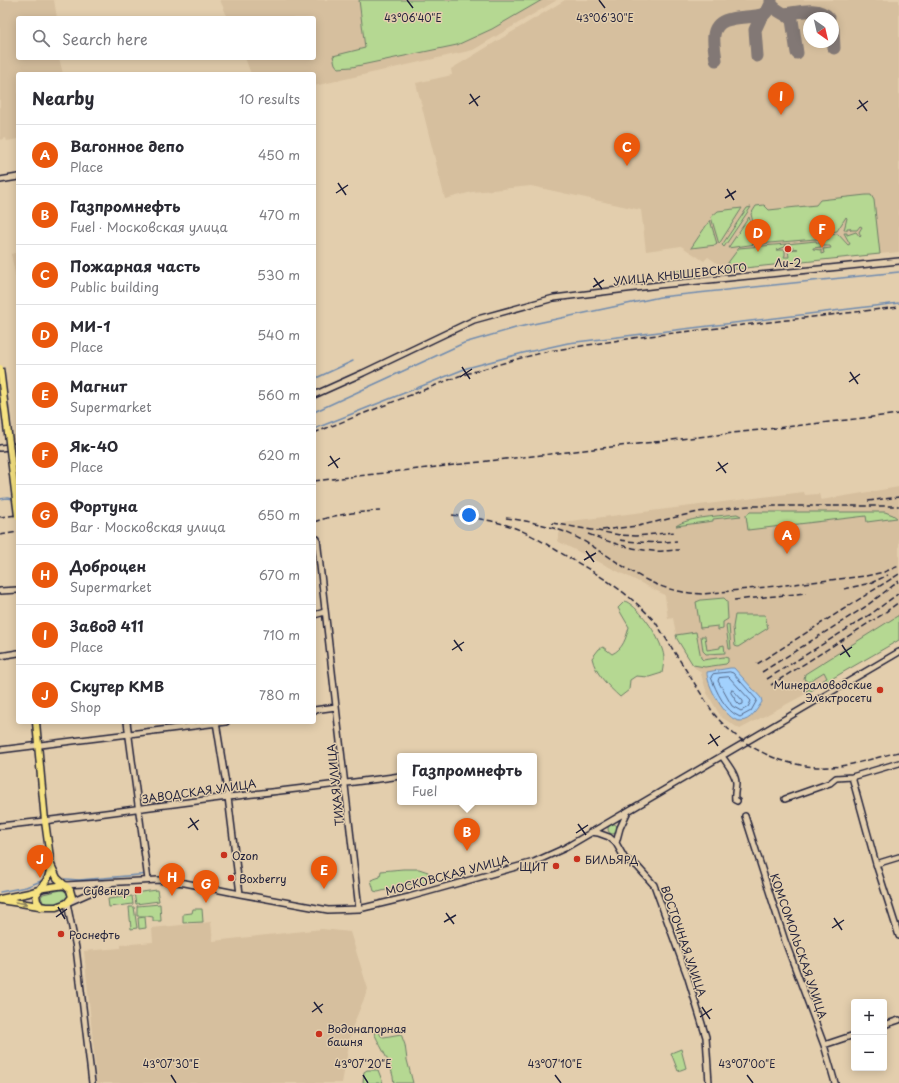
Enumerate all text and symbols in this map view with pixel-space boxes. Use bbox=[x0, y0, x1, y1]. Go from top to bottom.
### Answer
text: 43°06'40"E bbox=[384, 10, 442, 25]
text: 43°06'30"E bbox=[576, 10, 634, 25]
north arrow bbox=[803, 12, 839, 48]
search box bbox=[16, 16, 316, 60]
icon: search bbox=[30, 27, 52, 49]
text: Search here bbox=[62, 27, 148, 50]
pin: I bbox=[768, 82, 794, 115]
text: Nearby bbox=[32, 85, 94, 111]
text: 10 results bbox=[239, 89, 300, 108]
pin: C bbox=[614, 133, 640, 166]
text: Вагонное депо bbox=[70, 134, 184, 157]
text: A bbox=[40, 145, 50, 164]
text: 450 m bbox=[258, 145, 300, 164]
text: Place bbox=[70, 157, 103, 176]
text: Газпромнефть bbox=[70, 194, 180, 217]
text: B bbox=[41, 205, 49, 224]
text: 470 m bbox=[259, 205, 300, 224]
pin: F bbox=[809, 215, 835, 248]
text: Fuel · Московская улица bbox=[70, 217, 228, 236]
pin: D bbox=[745, 219, 771, 252]
marker: Ли-2 bbox=[783, 244, 793, 254]
text: Пожарная часть bbox=[70, 254, 200, 277]
place label: Ли-2 bbox=[775, 254, 802, 271]
street label: УЛИЦА КНЫШЕВСКОГО bbox=[612, 259, 748, 289]
text: C bbox=[40, 265, 50, 284]
text: 530 m bbox=[257, 265, 300, 284]
text: Public building bbox=[70, 277, 159, 296]
text: МИ-1 bbox=[70, 314, 110, 337]
text: D bbox=[40, 325, 50, 344]
text: 540 m bbox=[257, 325, 300, 344]
text: Place bbox=[70, 337, 103, 356]
text: Магнит bbox=[70, 374, 127, 397]
text: E bbox=[41, 385, 49, 404]
text: 560 m bbox=[258, 385, 300, 404]
text: Supermarket bbox=[70, 397, 152, 416]
text: Як-40 bbox=[70, 434, 118, 457]
text: F bbox=[41, 445, 49, 464]
text: 620 m bbox=[258, 445, 300, 464]
text: Place bbox=[70, 457, 103, 476]
text: Фортуна bbox=[70, 494, 138, 517]
text: G bbox=[40, 505, 50, 524]
text: 650 m bbox=[258, 505, 300, 524]
your location bbox=[459, 505, 479, 525]
text: Bar · Московская улица bbox=[70, 517, 225, 536]
pin: A bbox=[774, 521, 800, 554]
text: Доброцен bbox=[70, 554, 146, 577]
text: H bbox=[40, 565, 50, 584]
text: 670 m bbox=[259, 565, 300, 584]
text: Supermarket bbox=[70, 577, 152, 596]
text: Завод 411 bbox=[70, 614, 144, 637]
text: I bbox=[43, 625, 47, 644]
text: 710 m bbox=[263, 625, 300, 644]
text: Place bbox=[70, 637, 103, 656]
text: Скутер КМВ bbox=[70, 674, 164, 697]
place label: Минераловодские Электросети bbox=[773, 676, 872, 706]
text: J bbox=[41, 685, 49, 704]
text: 780 m bbox=[259, 685, 300, 704]
marker: Минераловодские Электросети bbox=[875, 685, 885, 695]
text: Shop bbox=[70, 697, 101, 716]
street label: ТИХАЯ УЛИЦА bbox=[322, 743, 348, 827]
popup bbox=[397, 753, 537, 805]
text: Газпромнефть bbox=[412, 758, 522, 781]
street label: ЗАВОДСКАЯ УЛИЦА bbox=[141, 774, 258, 807]
text: Fuel bbox=[412, 781, 437, 800]
pin: B bbox=[454, 818, 480, 851]
pin: J bbox=[27, 845, 53, 878]
place label: Ozon bbox=[232, 847, 258, 864]
marker: Ozon bbox=[219, 850, 229, 860]
street label: МОСКОВСКАЯ УЛИЦА bbox=[383, 850, 511, 900]
place label: БИЛЬЯРД bbox=[585, 851, 639, 868]
marker: БИЛЬЯРД bbox=[572, 854, 582, 864]
pin: E bbox=[311, 856, 337, 889]
place label: ЩИТ bbox=[519, 858, 548, 875]
marker: ЩИТ bbox=[551, 861, 561, 871]
pin: H bbox=[159, 863, 185, 896]
pin: G bbox=[193, 870, 219, 903]
place label: Boxberry bbox=[239, 870, 286, 887]
street label: КОМСОМОЛЬСКАЯ УЛИЦА bbox=[766, 871, 832, 1021]
marker: Boxberry bbox=[226, 873, 236, 883]
place label: Сувенир bbox=[83, 882, 130, 899]
street label: ВОСТОЧНАЯ УЛИЦА bbox=[657, 883, 711, 999]
marker: Сувенир bbox=[133, 885, 143, 895]
one-way arrow bbox=[14, 899, 27, 907]
place label: Роснефть bbox=[69, 926, 120, 943]
marker: Роснефть bbox=[56, 929, 66, 939]
map controls bbox=[851, 999, 887, 1071]
button: + bbox=[851, 999, 887, 1035]
place label: Водонапорная башня bbox=[327, 1020, 407, 1050]
marker: Водонапорная башня bbox=[314, 1029, 324, 1039]
button: − bbox=[851, 1035, 887, 1071]
text: 43°07'30"E bbox=[143, 1056, 199, 1071]
text: 43°07'20"E bbox=[335, 1056, 391, 1071]
text: 43°07'10"E bbox=[528, 1056, 582, 1071]
text: 43°07'00"E bbox=[718, 1056, 776, 1071]

